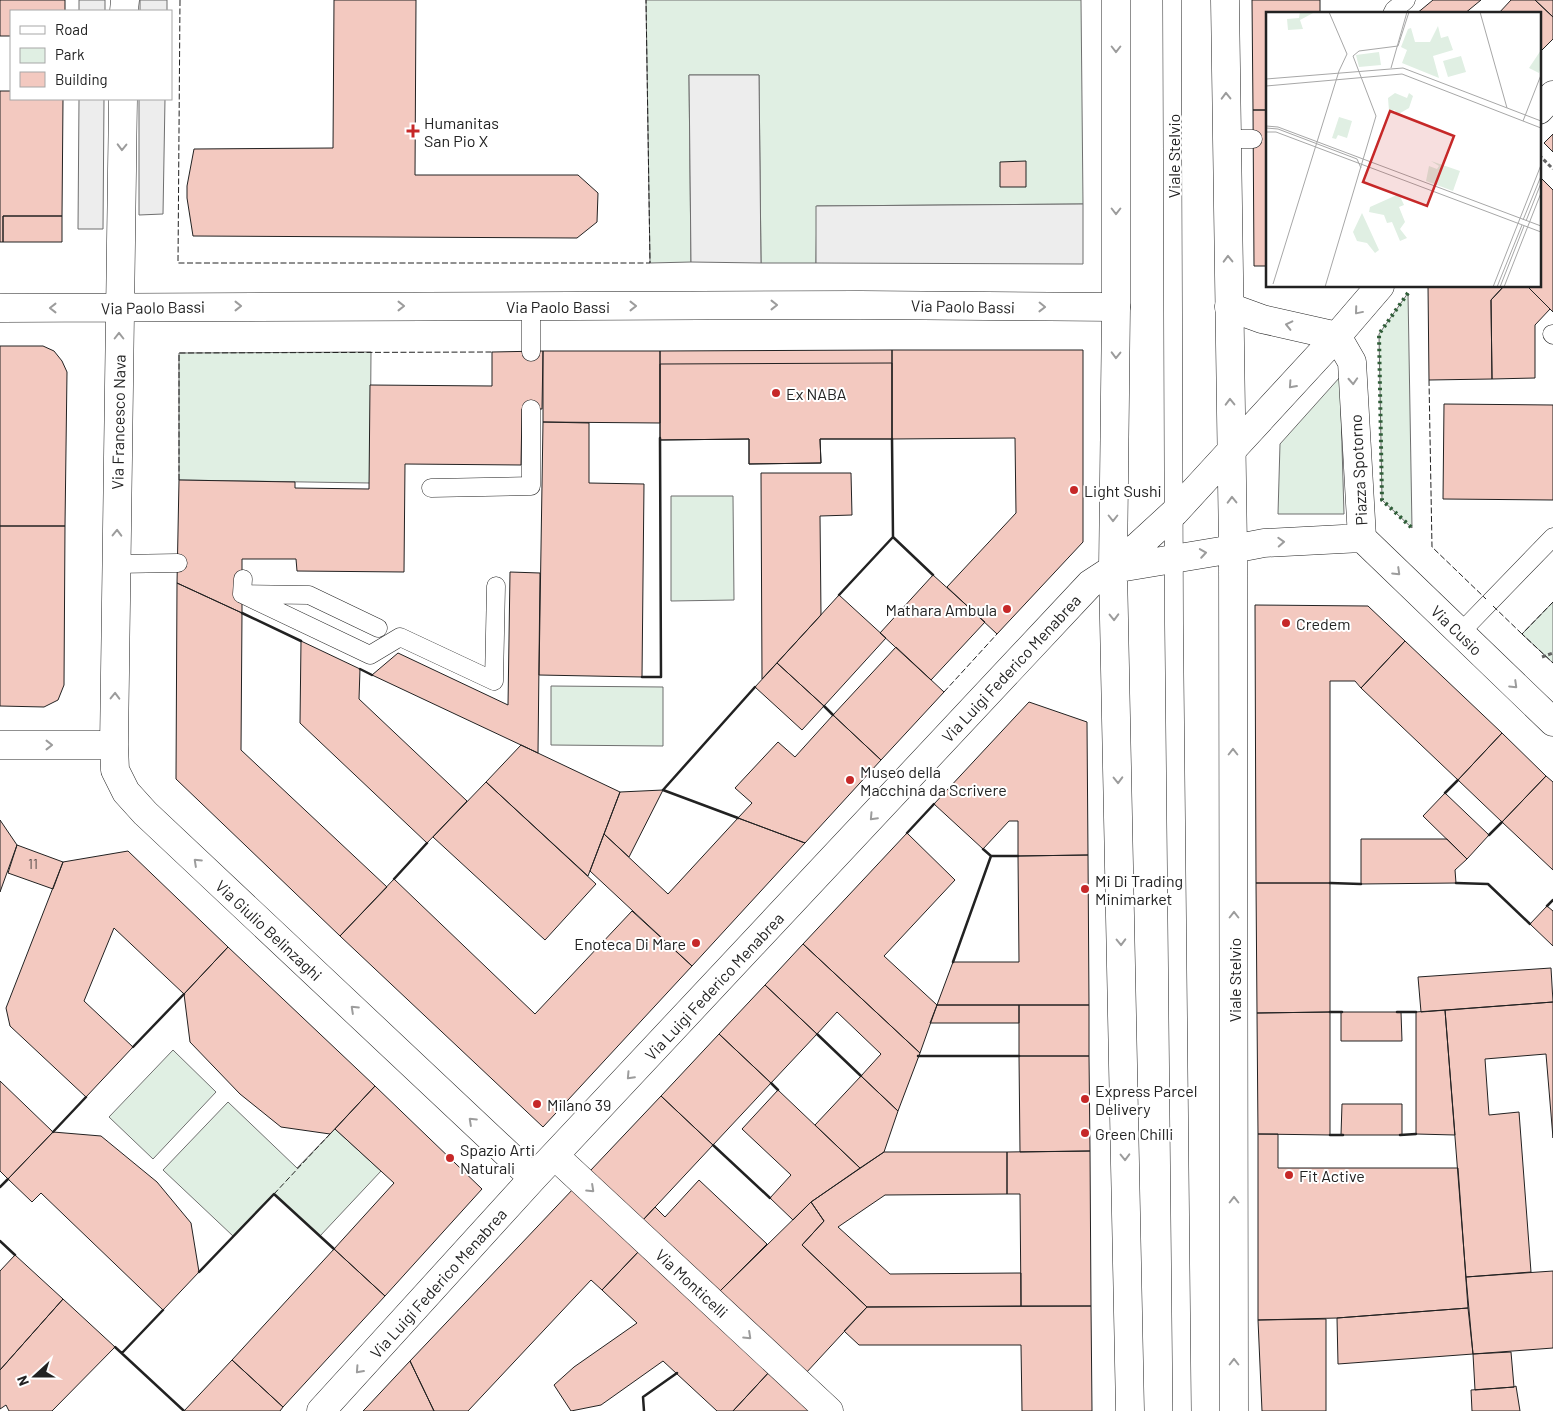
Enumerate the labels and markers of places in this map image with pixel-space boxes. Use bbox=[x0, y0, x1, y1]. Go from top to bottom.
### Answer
place label: Humanitas San Pio X bbox=[424, 113, 499, 150]
marker: Humanitas San Pio X bbox=[406, 124, 420, 138]
place label: Ex NABA bbox=[786, 384, 847, 403]
marker: Ex NABA bbox=[770, 387, 782, 399]
place label: Light Sushi bbox=[1084, 481, 1162, 500]
marker: Light Sushi bbox=[1068, 484, 1080, 496]
place label: Mathara Ambula bbox=[886, 600, 997, 619]
marker: Mathara Ambula bbox=[1001, 603, 1013, 615]
place label: Credem bbox=[1296, 614, 1350, 633]
marker: Credem bbox=[1280, 617, 1292, 629]
place label: Museo della Macchina da Scrivere bbox=[860, 762, 1007, 799]
marker: Museo della Macchina da Scrivere bbox=[844, 774, 856, 786]
place label: Mi Di Trading Minimarket bbox=[1095, 871, 1183, 908]
marker: Mi Di Trading Minimarket bbox=[1079, 883, 1091, 895]
place label: Enoteca Di Mare bbox=[574, 934, 686, 953]
marker: Enoteca Di Mare bbox=[690, 937, 702, 949]
place label: Express Parcel Delivery bbox=[1095, 1081, 1197, 1118]
marker: Express Parcel Delivery bbox=[1079, 1093, 1091, 1105]
place label: Milano 39 bbox=[547, 1095, 611, 1114]
marker: Milano 39 bbox=[531, 1098, 543, 1110]
place label: Green Chilli bbox=[1095, 1124, 1173, 1143]
marker: Green Chilli bbox=[1079, 1127, 1091, 1139]
place label: Spazio Arti Naturali bbox=[460, 1140, 535, 1177]
marker: Spazio Arti Naturali bbox=[444, 1152, 456, 1164]
place label: Fit Active bbox=[1299, 1166, 1365, 1185]
marker: Fit Active bbox=[1283, 1169, 1295, 1181]

